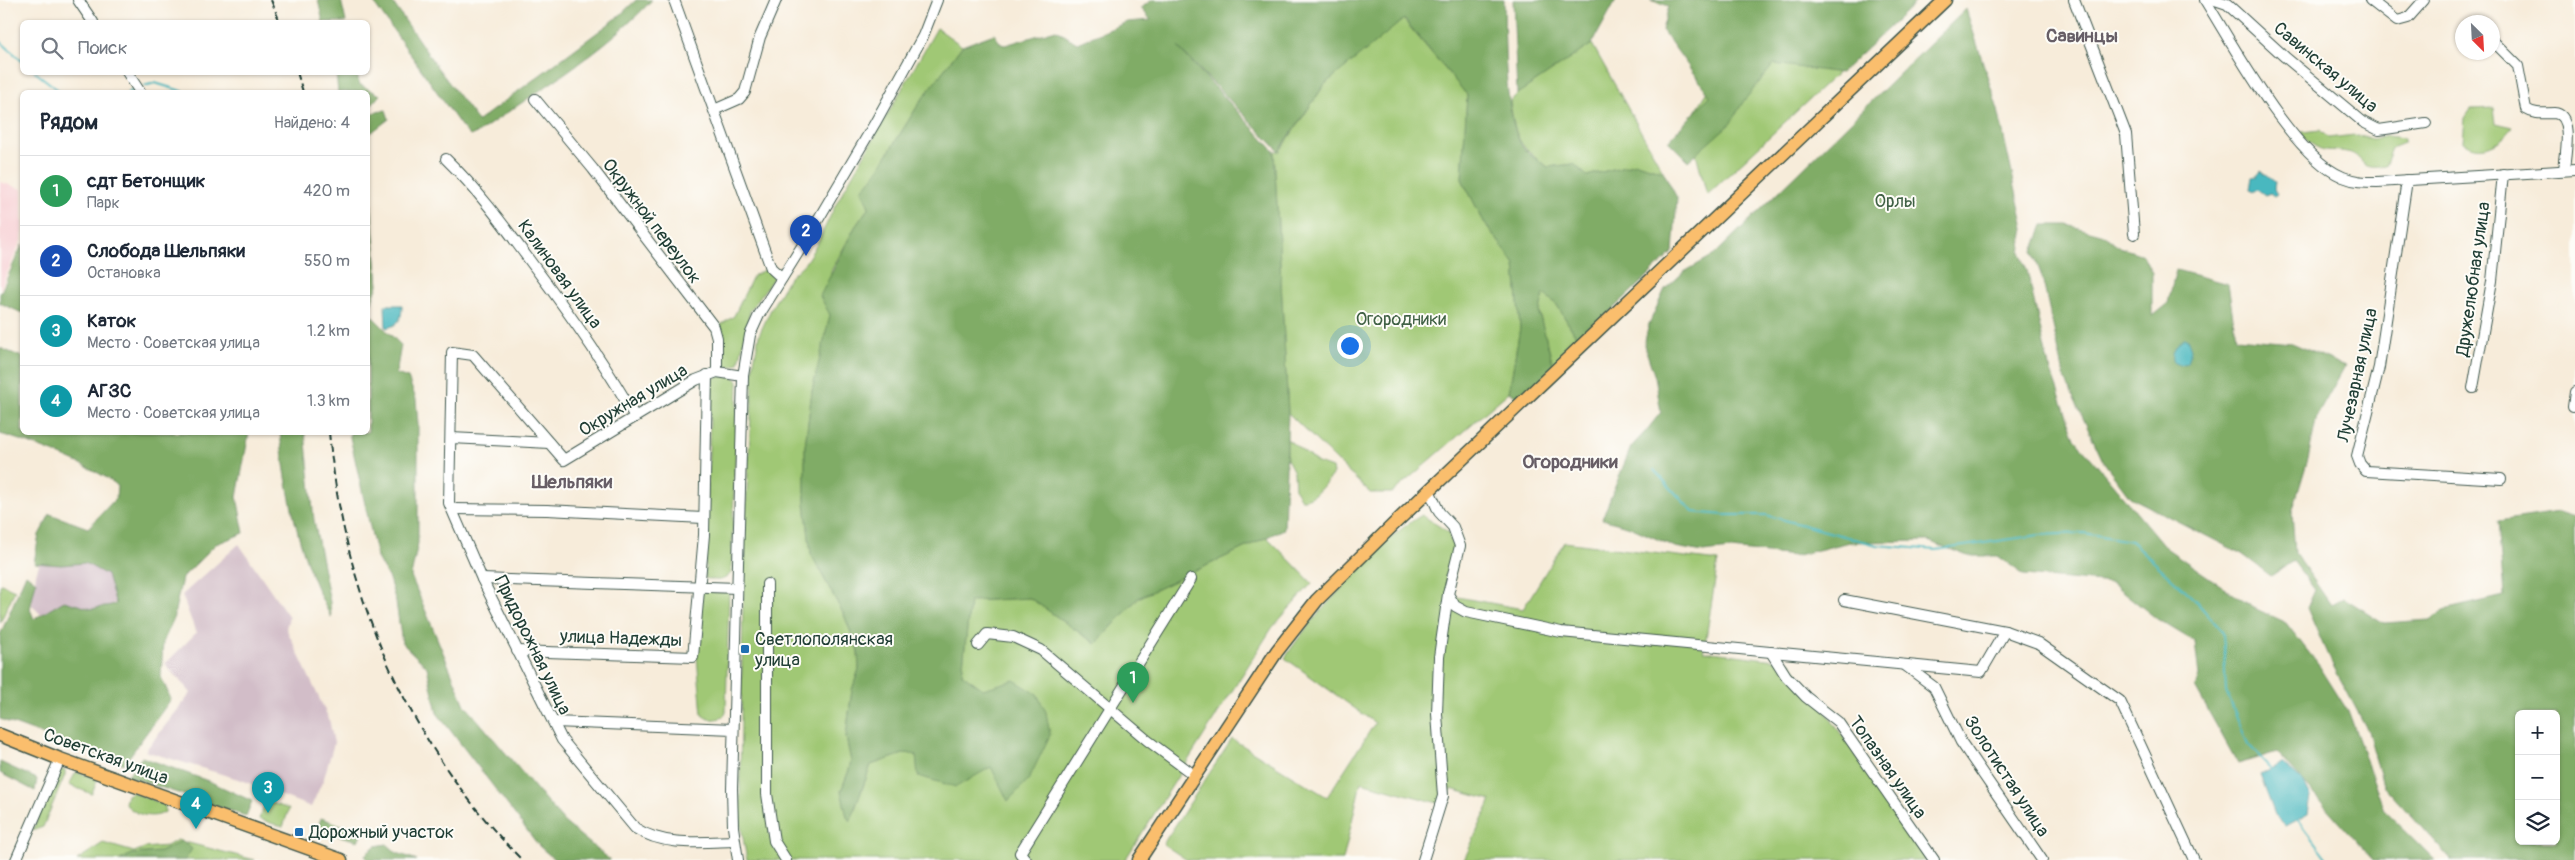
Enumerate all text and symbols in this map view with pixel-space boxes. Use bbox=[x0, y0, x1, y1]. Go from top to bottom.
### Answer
north arrow bbox=[2455, 15, 2500, 60]
street label: Савинская улица bbox=[2269, 17, 2383, 118]
search box bbox=[20, 20, 370, 75]
district label: Савинцы bbox=[2046, 24, 2118, 48]
icon: search bbox=[38, 34, 66, 62]
text: Поиск bbox=[78, 36, 128, 60]
text: Рядом bbox=[40, 109, 98, 136]
text: Найдено: 4 bbox=[274, 113, 350, 133]
street label: Окружной переулок bbox=[597, 154, 706, 289]
text: сдт Бетонщик bbox=[87, 169, 205, 193]
text: 1 bbox=[53, 181, 59, 201]
text: 420 m bbox=[303, 181, 350, 201]
park label: Орлы bbox=[1875, 190, 1915, 213]
text: Парк bbox=[87, 193, 120, 213]
street label: Дружелюбная улица bbox=[2451, 200, 2496, 359]
street label: Калиновая улица bbox=[512, 215, 607, 333]
pin: 2 bbox=[790, 215, 822, 256]
text: Слобода Шельпяки bbox=[87, 239, 245, 263]
text: 2 bbox=[52, 251, 60, 271]
text: 550 m bbox=[304, 251, 350, 271]
text: Остановка bbox=[87, 263, 161, 283]
street label: Лучезарная улица bbox=[2332, 306, 2383, 445]
park label: Огородники bbox=[1356, 308, 1446, 331]
text: Каток bbox=[87, 309, 136, 333]
text: 3 bbox=[52, 321, 60, 341]
text: 1.2 km bbox=[307, 321, 350, 341]
text: Место · Советская улица bbox=[87, 333, 260, 353]
your location bbox=[1337, 333, 1363, 359]
street label: Окружная улица bbox=[575, 359, 692, 442]
text: АГЗС bbox=[87, 379, 132, 403]
text: 4 bbox=[51, 391, 61, 411]
text: 1.3 km bbox=[307, 391, 350, 411]
text: Место · Советская улица bbox=[87, 403, 260, 423]
district label: Огородники bbox=[1522, 450, 1618, 474]
district label: Шельпяки bbox=[531, 470, 613, 494]
street label: Придорожная улица bbox=[489, 572, 576, 719]
street label: улица Надежды bbox=[559, 625, 682, 652]
place label: Светлополянская улица bbox=[754, 628, 893, 672]
marker: Светлополянская улица bbox=[739, 643, 751, 655]
pin: 1 bbox=[1117, 662, 1149, 703]
map controls bbox=[2515, 710, 2560, 845]
button: + bbox=[2515, 710, 2560, 755]
street label: Топазная улица bbox=[1844, 711, 1932, 823]
street label: Золотистая улица bbox=[1959, 711, 2054, 841]
street label: Советская улица bbox=[40, 723, 172, 790]
button: − bbox=[2515, 755, 2560, 800]
pin: 3 bbox=[252, 772, 284, 813]
pin: 4 bbox=[180, 788, 212, 829]
button: layers bbox=[2515, 800, 2560, 845]
place label: Дорожный участок bbox=[308, 821, 454, 844]
marker: Дорожный участок bbox=[293, 826, 305, 838]

